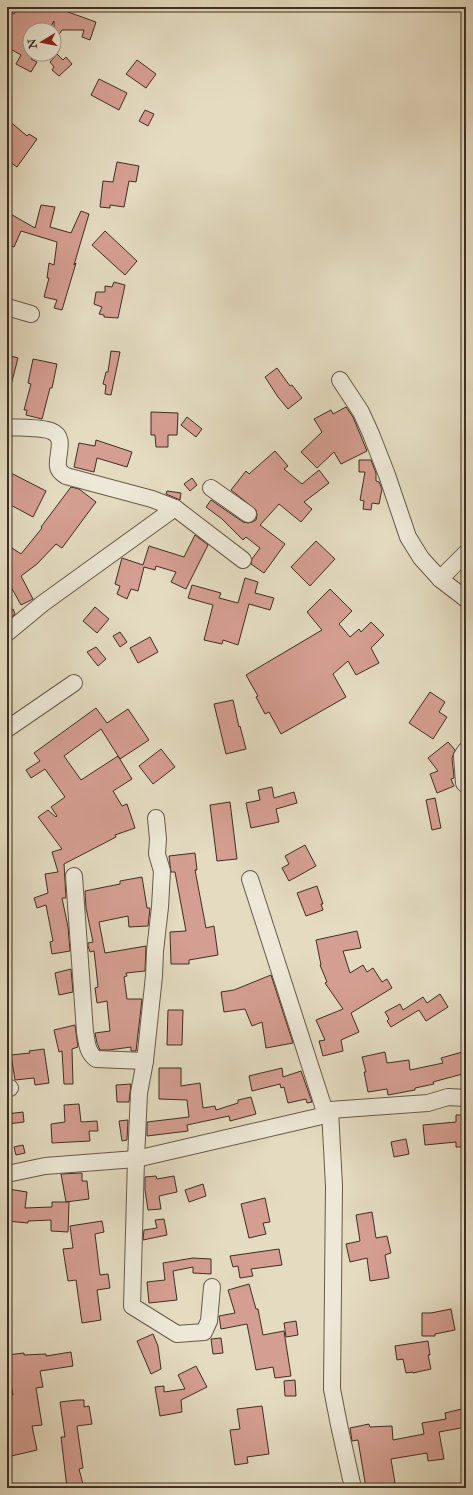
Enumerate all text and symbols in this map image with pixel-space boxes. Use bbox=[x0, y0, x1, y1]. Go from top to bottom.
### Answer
north arrow bbox=[22, 22, 62, 62]
text: N bbox=[25, 37, 40, 51]

